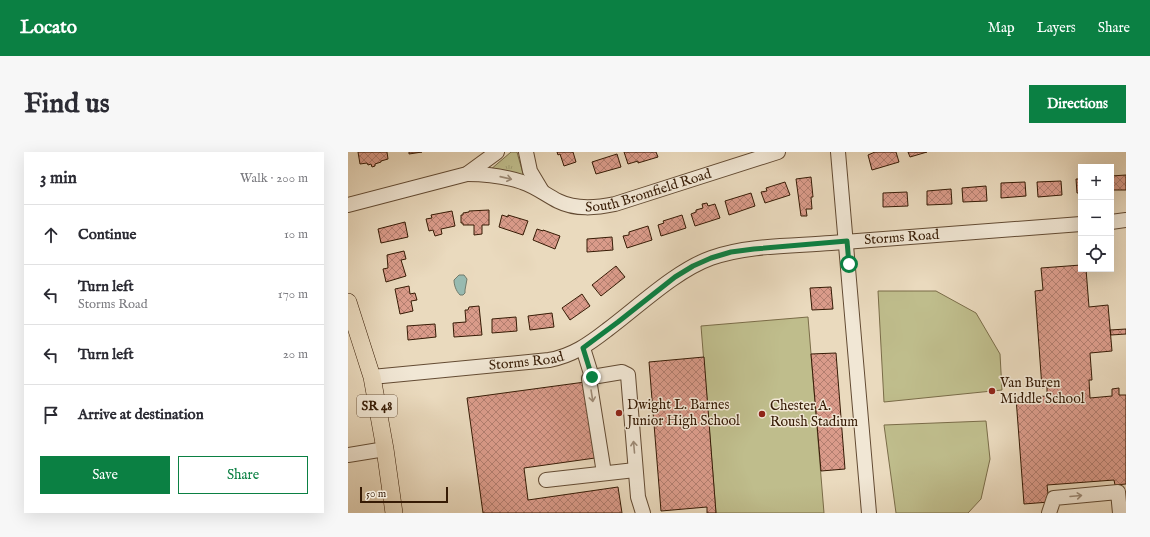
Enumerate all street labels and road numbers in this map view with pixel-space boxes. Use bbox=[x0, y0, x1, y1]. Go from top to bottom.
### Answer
street label: South Bromfield Road bbox=[585, 165, 714, 216]
street label: Storms Road bbox=[863, 226, 940, 249]
street label: Storms Road bbox=[488, 348, 567, 375]
road number: SR 48 bbox=[357, 395, 397, 417]

